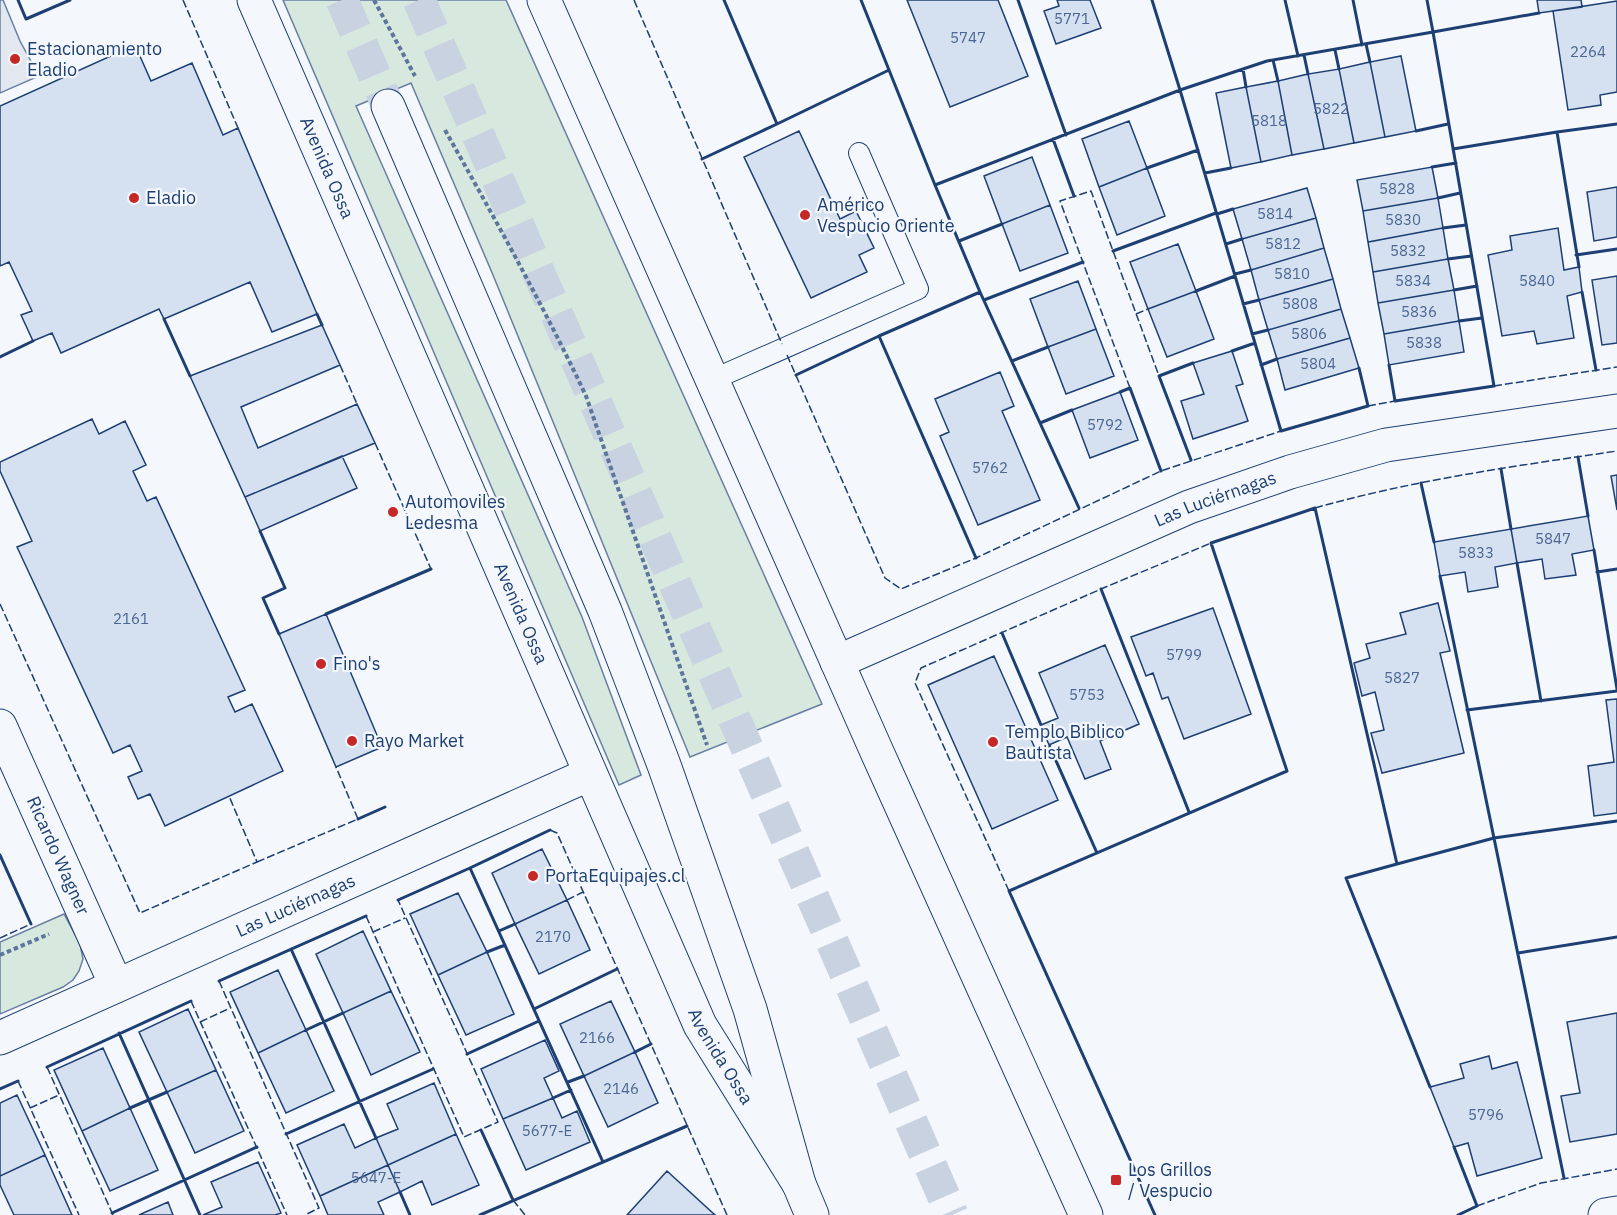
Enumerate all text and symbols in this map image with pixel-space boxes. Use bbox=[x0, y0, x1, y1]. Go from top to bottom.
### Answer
house number: 5771 bbox=[1054, 9, 1090, 28]
house number: 5747 bbox=[950, 28, 986, 47]
place label: Estacionamiento Eladio bbox=[27, 37, 162, 81]
house number: 2264 bbox=[1570, 42, 1606, 61]
marker: Estacionamiento Eladio bbox=[8, 52, 22, 66]
house number: 5822 bbox=[1313, 99, 1349, 118]
house number: 5818 bbox=[1251, 111, 1287, 130]
street label: Avenida Ossa bbox=[295, 113, 360, 222]
house number: 5828 bbox=[1379, 179, 1415, 198]
place label: Eladio bbox=[146, 186, 196, 209]
marker: Eladio bbox=[127, 191, 141, 205]
place label: Américo Vespucio Oriente bbox=[817, 193, 955, 237]
house number: 5814 bbox=[1257, 204, 1293, 223]
marker: Américo Vespucio Oriente bbox=[798, 208, 812, 222]
house number: 5830 bbox=[1385, 210, 1421, 229]
house number: 5812 bbox=[1265, 234, 1301, 253]
house number: 5832 bbox=[1390, 241, 1426, 260]
house number: 5810 bbox=[1274, 264, 1310, 283]
house number: 5834 bbox=[1395, 271, 1431, 290]
house number: 5840 bbox=[1519, 271, 1555, 290]
house number: 5808 bbox=[1282, 294, 1318, 313]
house number: 5836 bbox=[1401, 302, 1437, 321]
house number: 5806 bbox=[1291, 324, 1327, 343]
house number: 5838 bbox=[1406, 333, 1442, 352]
house number: 5804 bbox=[1300, 354, 1336, 373]
house number: 5792 bbox=[1087, 415, 1123, 434]
house number: 5762 bbox=[972, 458, 1008, 477]
street label: Las Luciérnagas bbox=[1150, 466, 1279, 532]
place label: Automoviles Ledesma bbox=[405, 490, 506, 534]
marker: Automoviles Ledesma bbox=[386, 505, 400, 519]
house number: 5847 bbox=[1535, 529, 1571, 548]
house number: 5833 bbox=[1458, 543, 1494, 562]
street label: Avenida Ossa bbox=[489, 559, 554, 668]
house number: 2161 bbox=[113, 609, 149, 628]
house number: 5799 bbox=[1166, 645, 1202, 664]
place label: Fino's bbox=[333, 652, 381, 675]
marker: Fino's bbox=[314, 657, 328, 671]
house number: 5827 bbox=[1384, 668, 1420, 687]
house number: 5753 bbox=[1069, 685, 1105, 704]
place label: Templo Biblico Bautista bbox=[1005, 720, 1125, 764]
place label: Rayo Market bbox=[364, 729, 464, 752]
marker: Rayo Market bbox=[345, 734, 359, 748]
marker: Templo Biblico Bautista bbox=[986, 735, 1000, 749]
street label: Ricardo Wagner bbox=[22, 792, 95, 919]
place label: PortaEquipajes.cl bbox=[545, 864, 686, 887]
street label: Las Luciérnagas bbox=[232, 868, 359, 942]
marker: PortaEquipajes.cl bbox=[526, 869, 540, 883]
house number: 2170 bbox=[535, 927, 571, 946]
street label: Avenida Ossa bbox=[683, 1004, 759, 1109]
house number: 2166 bbox=[579, 1028, 615, 1047]
house number: 2146 bbox=[603, 1079, 639, 1098]
house number: 5796 bbox=[1468, 1105, 1504, 1124]
house number: 5677-E bbox=[522, 1121, 572, 1140]
place label: Los Grillos / Vespucio bbox=[1128, 1158, 1213, 1202]
house number: 5647-E bbox=[351, 1168, 401, 1187]
marker: Los Grillos / Vespucio bbox=[1109, 1173, 1123, 1187]

